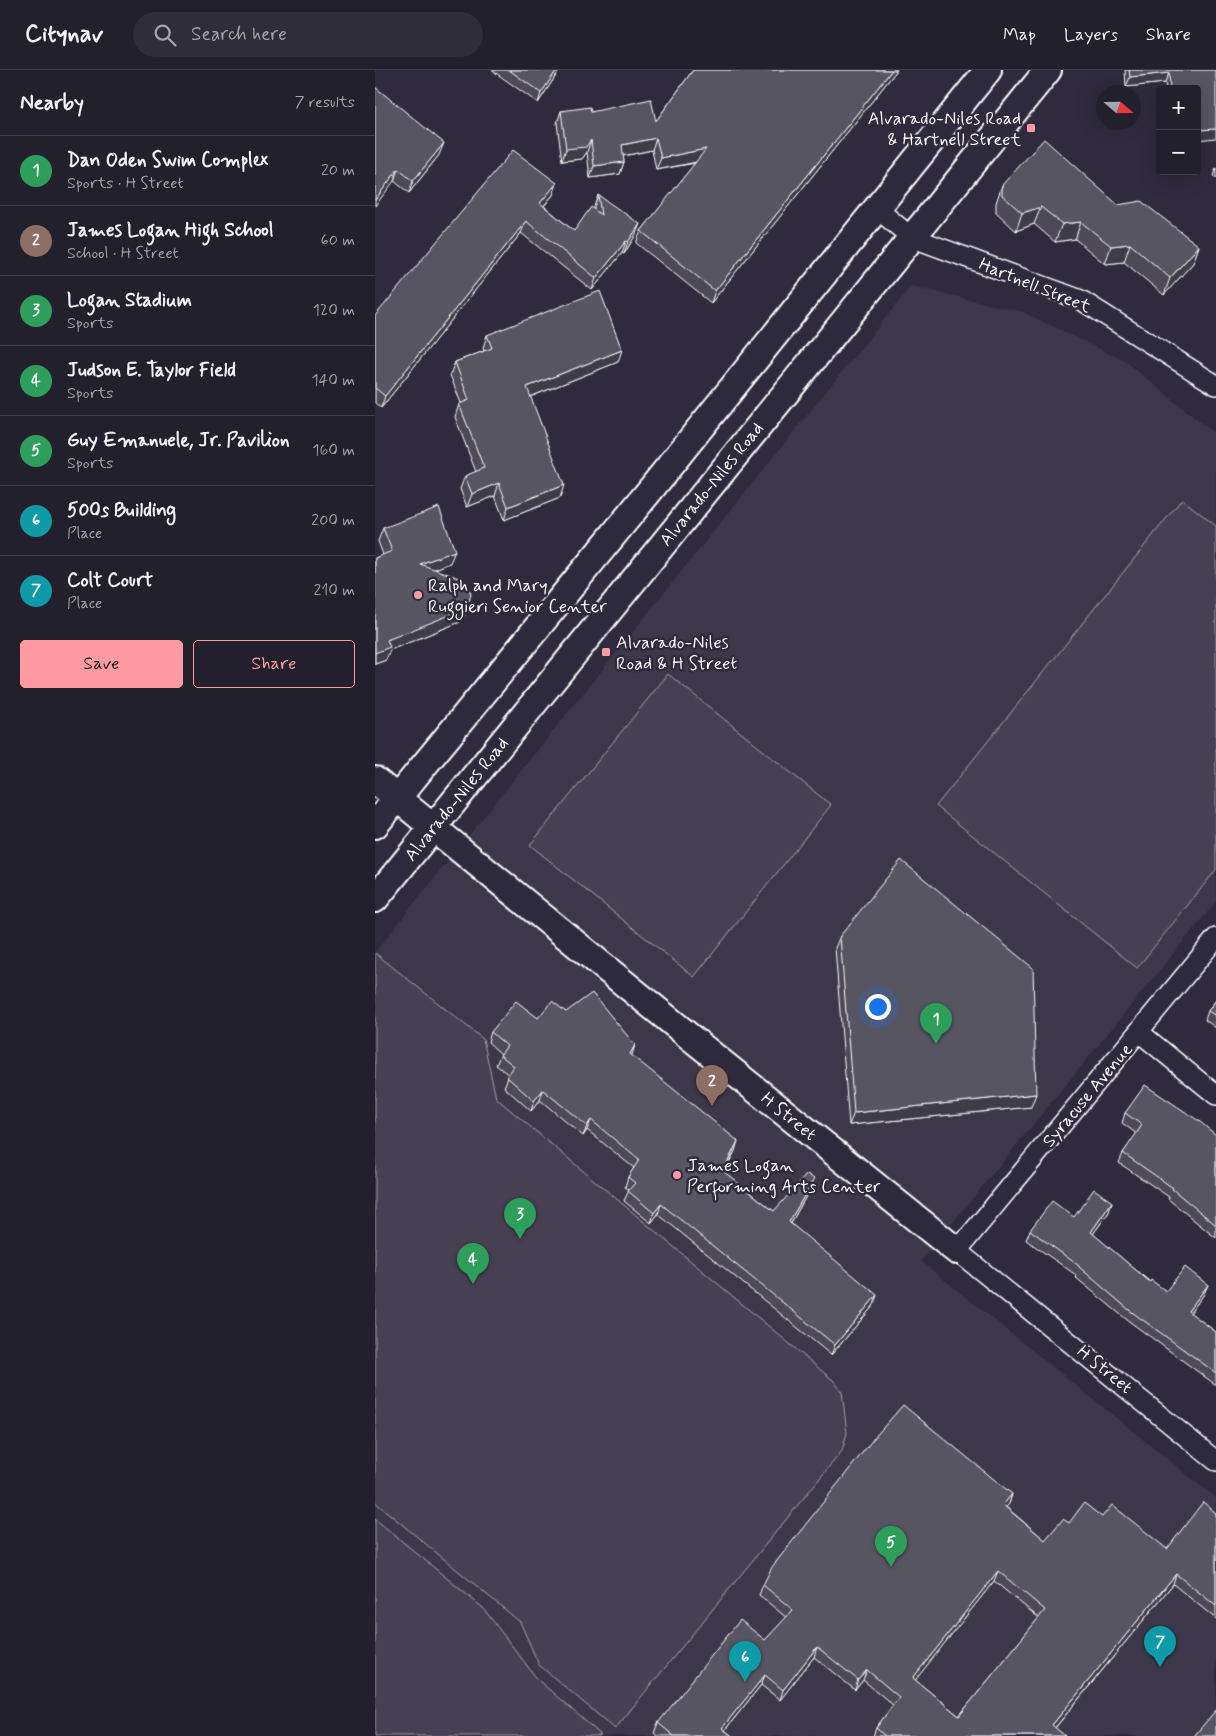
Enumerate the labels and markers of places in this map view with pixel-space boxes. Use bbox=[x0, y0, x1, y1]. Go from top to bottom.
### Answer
place label: Alvarado-Niles Road & Hartnell Street bbox=[868, 107, 1021, 152]
marker: Alvarado-Niles Road & Hartnell Street bbox=[1025, 122, 1037, 134]
place label: Ralph and Mary Ruggieri Senior Center bbox=[428, 574, 607, 621]
marker: Ralph and Mary Ruggieri Senior Center bbox=[412, 589, 424, 601]
place label: Alvarado-Niles Road & H Street bbox=[616, 631, 737, 676]
marker: Alvarado-Niles Road & H Street bbox=[600, 646, 612, 658]
pin: 1 bbox=[920, 1003, 952, 1044]
pin: 2 bbox=[696, 1065, 728, 1106]
place label: James Logan Performing Arts Center bbox=[687, 1154, 881, 1201]
marker: James Logan Performing Arts Center bbox=[671, 1169, 683, 1181]
pin: 3 bbox=[504, 1198, 536, 1239]
pin: 4 bbox=[457, 1243, 489, 1284]
pin: 5 bbox=[875, 1526, 907, 1567]
pin: 7 bbox=[1144, 1626, 1176, 1667]
pin: 6 bbox=[729, 1641, 761, 1682]

